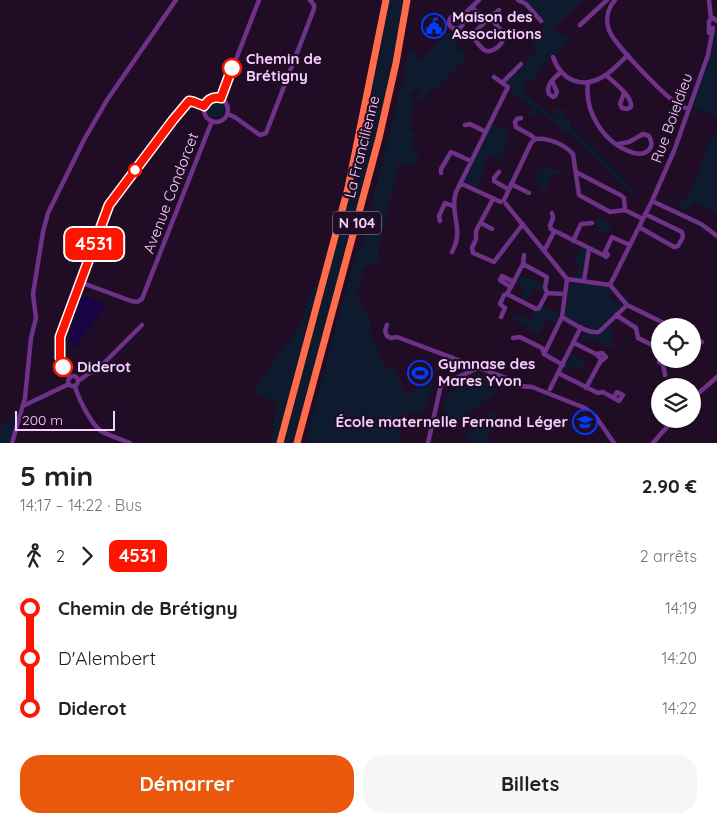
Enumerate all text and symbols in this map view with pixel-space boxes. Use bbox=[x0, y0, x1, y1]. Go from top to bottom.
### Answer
place label: Maison des Associations bbox=[452, 7, 541, 43]
public building icon: Maison des Associations bbox=[421, 13, 447, 39]
place label: Chemin de Brétigny bbox=[246, 49, 322, 85]
marker: Chemin de Brétigny bbox=[222, 58, 242, 78]
street label: Rue Boieldieu bbox=[647, 70, 697, 165]
street label: La Francilienne bbox=[340, 94, 383, 200]
street label: Avenue Condorcet bbox=[139, 130, 202, 256]
unlabelled marker bbox=[128, 163, 142, 177]
road number: N 104 bbox=[333, 212, 381, 234]
line badge: 4531 bbox=[59, 228, 129, 260]
text: 4531 bbox=[75, 232, 113, 255]
map controls bbox=[651, 318, 701, 428]
button: locate bbox=[651, 318, 701, 368]
place label: Gymnase des Mares Yvon bbox=[438, 354, 535, 390]
marker: Diderot bbox=[53, 357, 73, 377]
place label: Diderot bbox=[77, 357, 131, 376]
sports icon: Gymnase des Mares Yvon bbox=[407, 360, 433, 386]
button: layers bbox=[651, 378, 701, 428]
scale bar bbox=[15, 408, 115, 431]
school or university icon: École maternelle Fernand Léger bbox=[572, 409, 598, 435]
text: 200 m bbox=[22, 411, 63, 429]
place label: École maternelle Fernand Léger bbox=[336, 412, 568, 431]
text: 5 min bbox=[20, 458, 93, 493]
text: 2.90 € bbox=[642, 474, 697, 498]
text: 14:17 – 14:22 · Bus bbox=[20, 495, 142, 515]
icon: walk bbox=[20, 542, 48, 570]
icon: forward bbox=[73, 542, 101, 570]
text: 4531 bbox=[119, 544, 157, 567]
text: 2 bbox=[56, 546, 65, 566]
text: 2 arrêts bbox=[640, 546, 697, 566]
text: Chemin de Brétigny bbox=[58, 596, 238, 620]
text: 14:19 bbox=[665, 598, 697, 618]
text: D'Alembert bbox=[58, 646, 156, 670]
text: 14:20 bbox=[662, 648, 697, 668]
text: Diderot bbox=[58, 696, 127, 720]
text: 14:22 bbox=[662, 698, 697, 718]
button: Démarrer bbox=[20, 755, 354, 813]
button: Billets bbox=[364, 755, 697, 813]

